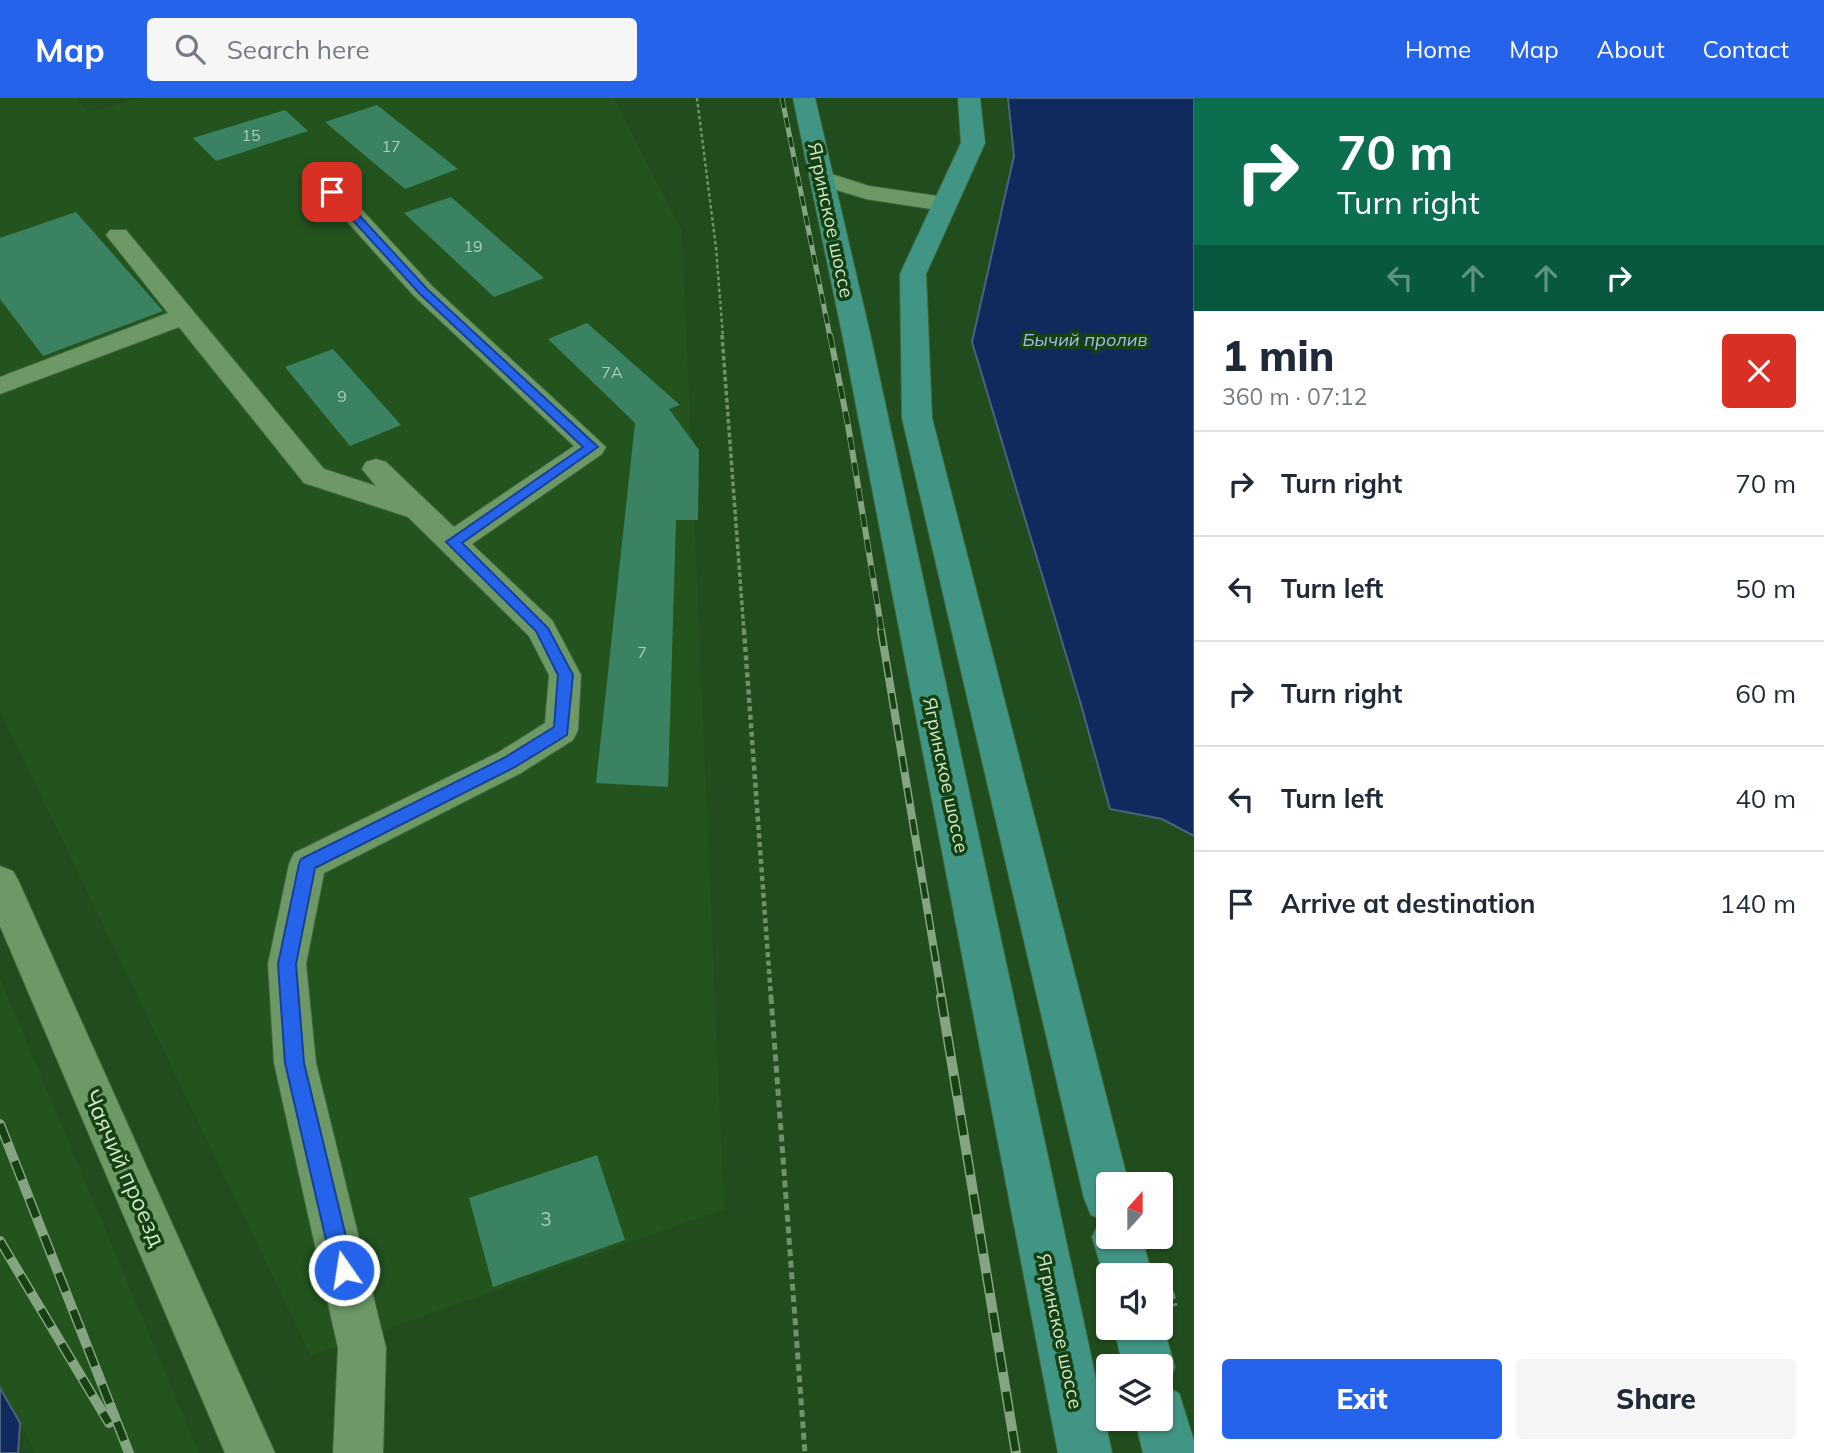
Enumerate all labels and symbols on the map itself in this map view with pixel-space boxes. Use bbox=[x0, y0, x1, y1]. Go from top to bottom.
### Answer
house number: 15 bbox=[241, 125, 261, 145]
house number: 17 bbox=[381, 136, 401, 156]
street label: Ягринское шоссе bbox=[803, 140, 859, 300]
pin bbox=[302, 162, 362, 222]
house number: 19 bbox=[463, 236, 483, 256]
water label: Бычий пролив bbox=[1022, 328, 1148, 351]
house number: 7А bbox=[601, 362, 623, 382]
house number: 9 bbox=[337, 386, 347, 406]
house number: 7 bbox=[637, 642, 647, 662]
street label: Ягринское шоссе bbox=[918, 695, 974, 855]
street label: Чаячий проезд bbox=[77, 1085, 173, 1251]
north arrow bbox=[1096, 1172, 1172, 1250]
house number: 3 bbox=[540, 1207, 552, 1231]
position arrow bbox=[307, 1233, 381, 1307]
street label: Ягринское шоссе bbox=[1032, 1251, 1088, 1411]

